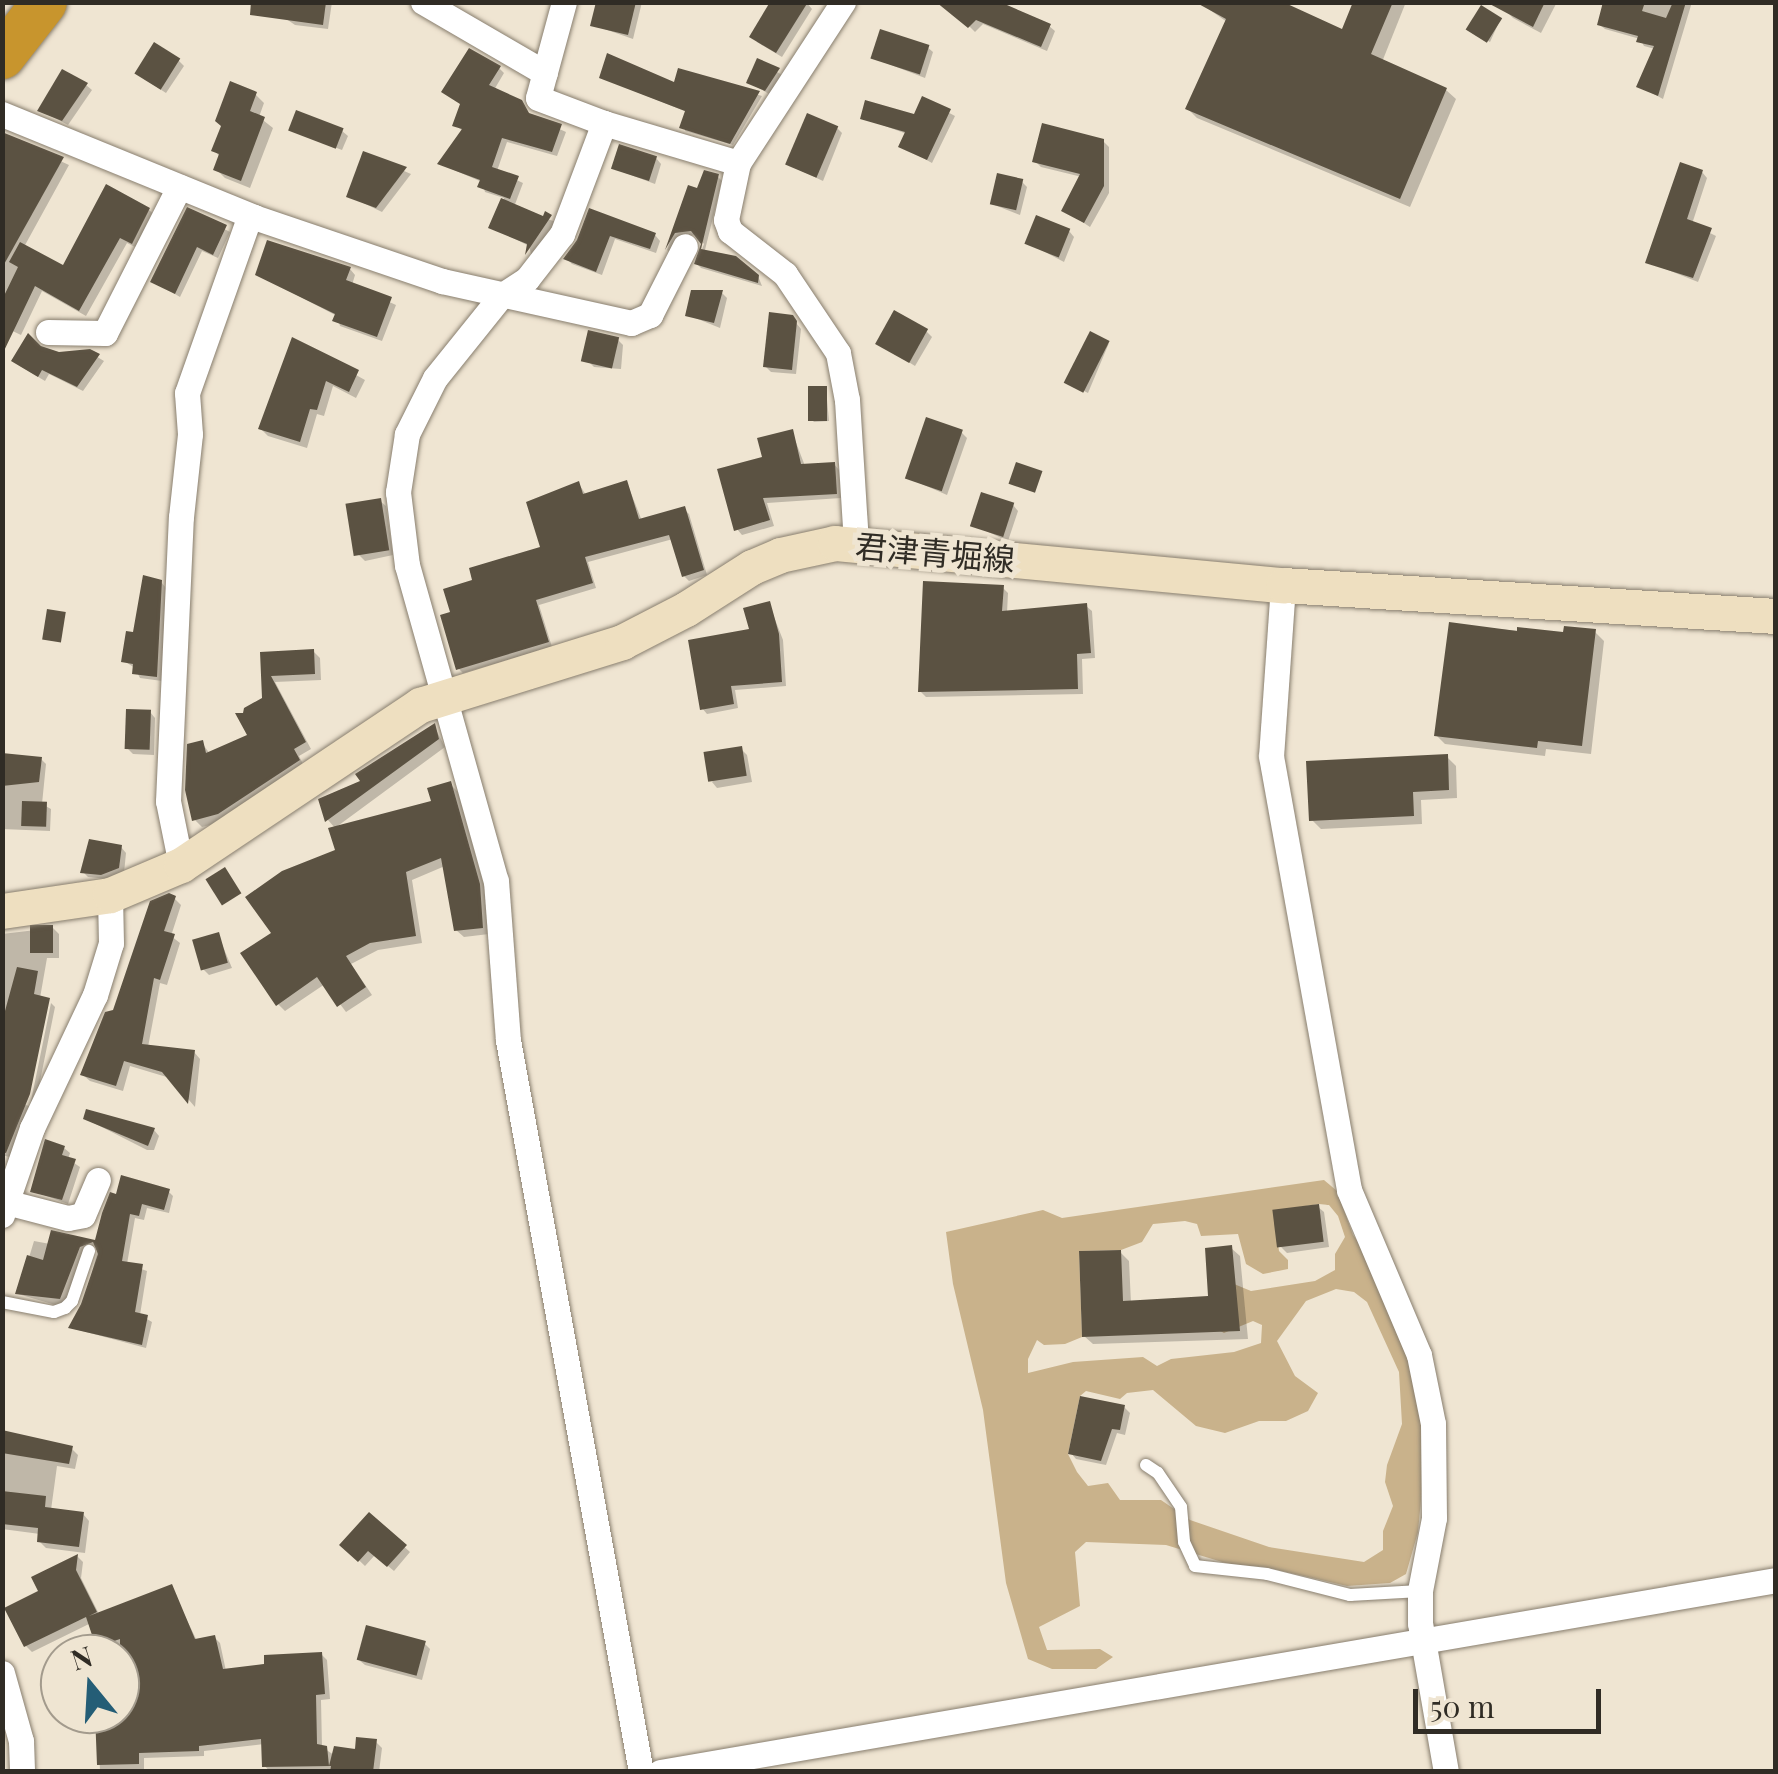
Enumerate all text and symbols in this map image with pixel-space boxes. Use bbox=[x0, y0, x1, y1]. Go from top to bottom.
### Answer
street label: 君津青堀線 bbox=[854, 526, 1016, 578]
north arrow bbox=[40, 1634, 140, 1734]
text: N bbox=[66, 1636, 97, 1678]
scale bar bbox=[1418, 1669, 1606, 1731]
text: 50 m bbox=[1430, 1686, 1495, 1726]

